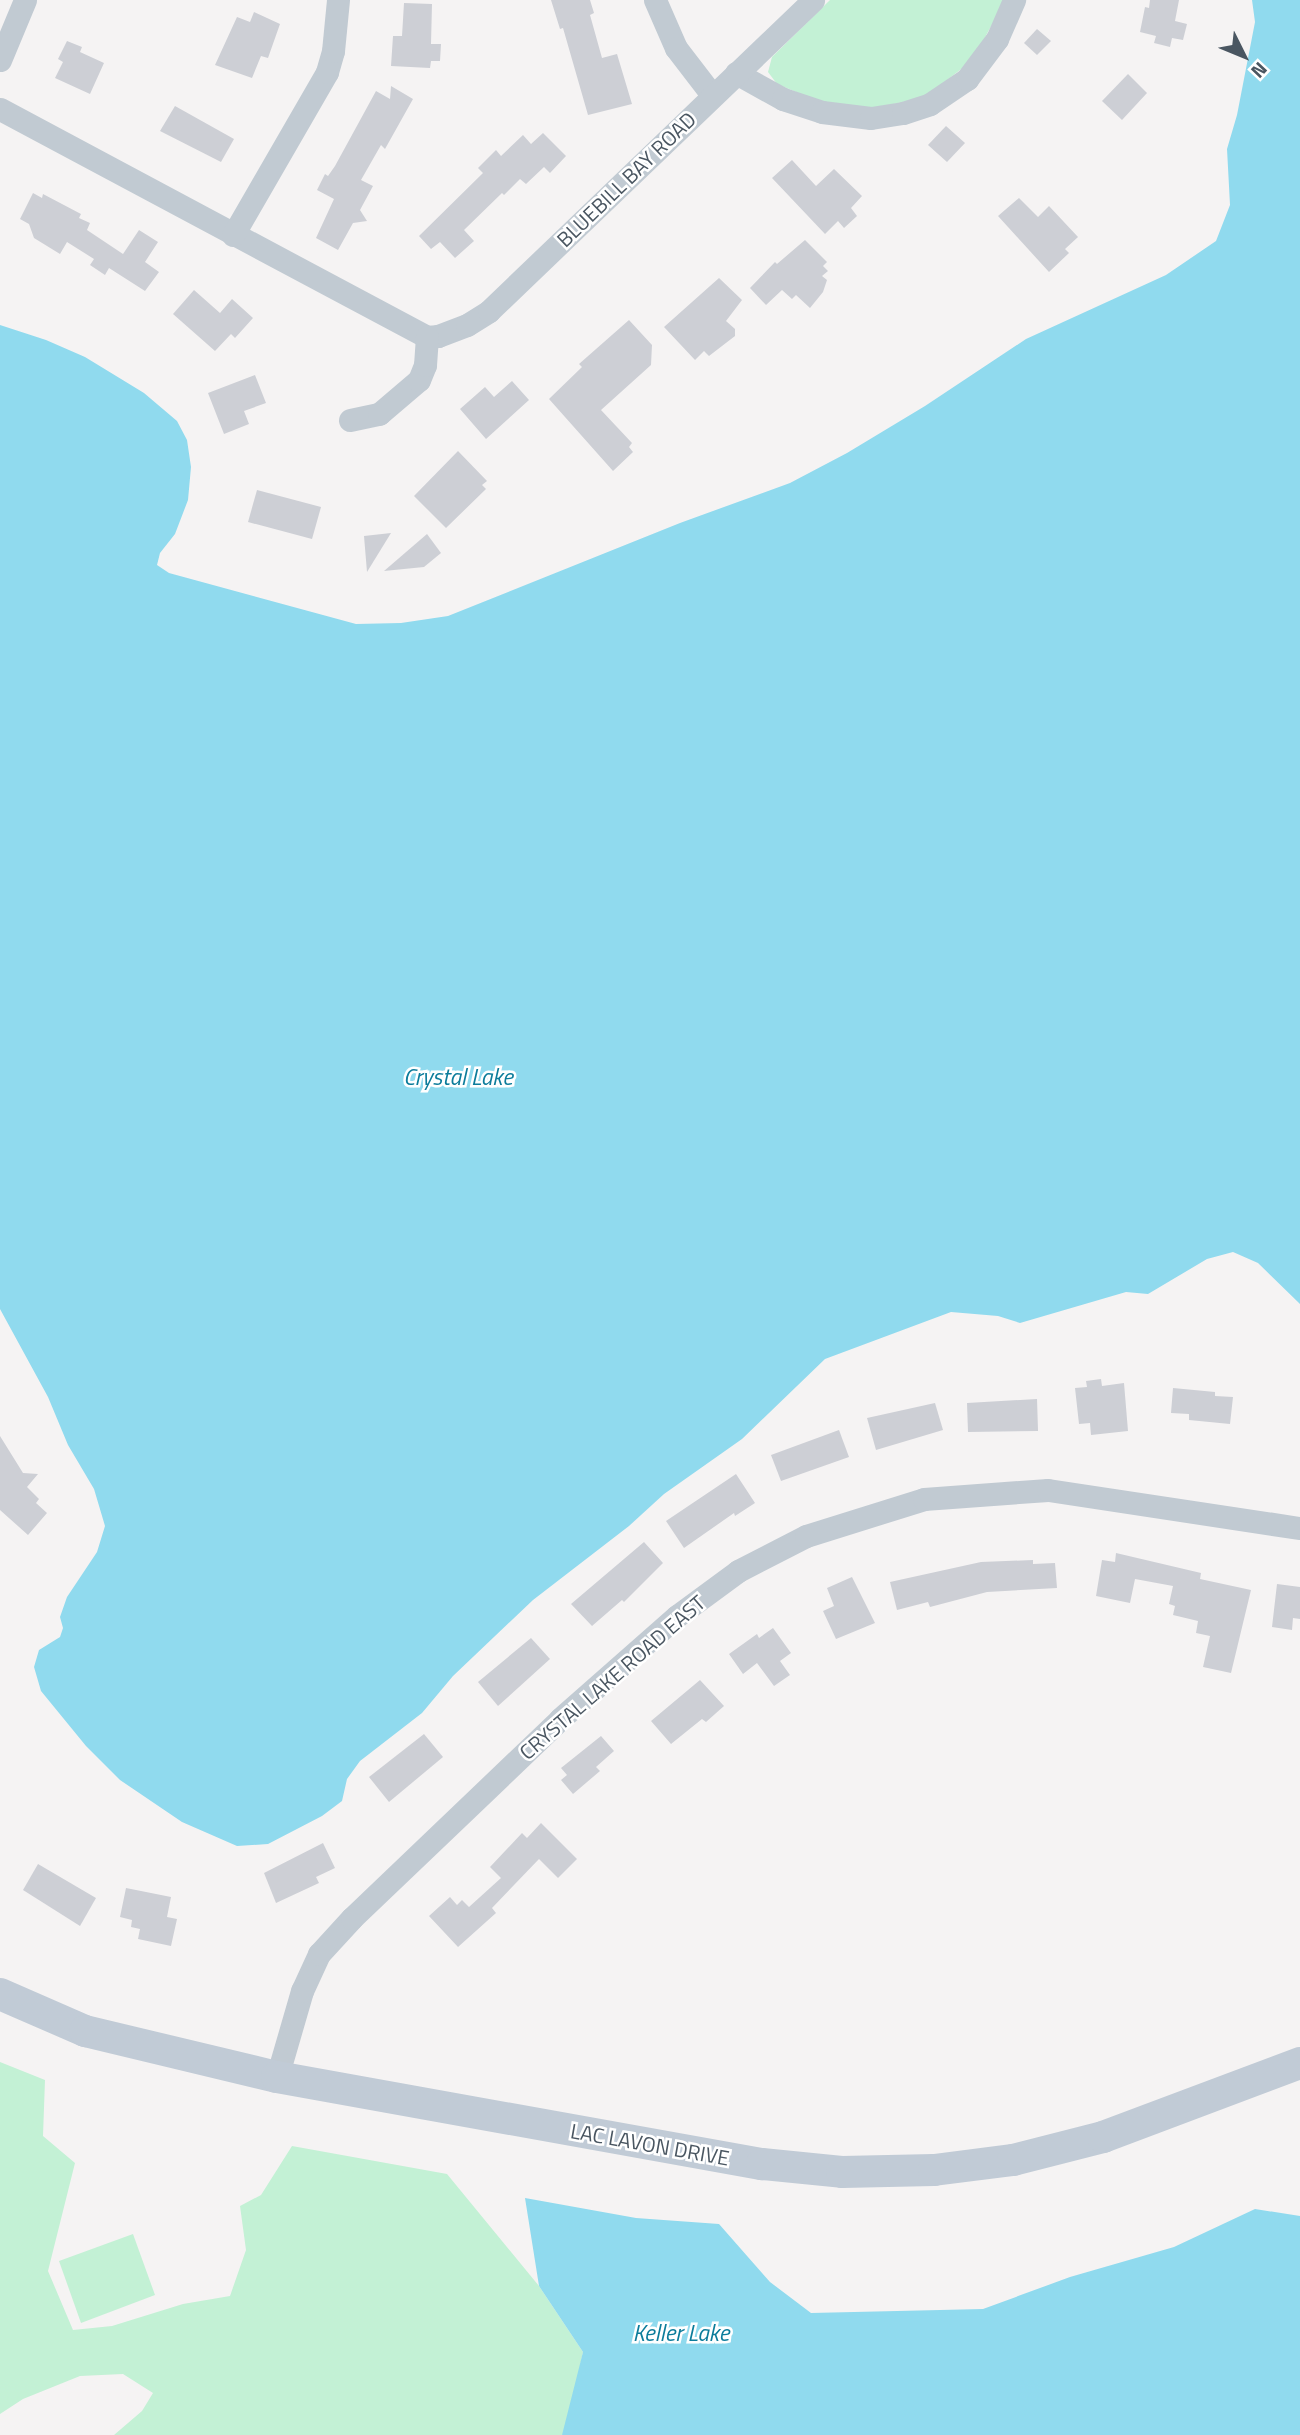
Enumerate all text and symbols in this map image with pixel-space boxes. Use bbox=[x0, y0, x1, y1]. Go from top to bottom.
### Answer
north arrow bbox=[1209, 21, 1279, 91]
text: N bbox=[1245, 56, 1275, 85]
street label: BLUEBILL BAY ROAD bbox=[551, 106, 701, 252]
water label: Crystal Lake bbox=[403, 1063, 513, 1091]
street label: CRYSTAL LAKE ROAD EAST bbox=[514, 1589, 710, 1765]
street label: LAC LAVON DRIVE bbox=[569, 2118, 731, 2170]
water label: Keller Lake bbox=[633, 2319, 729, 2347]

